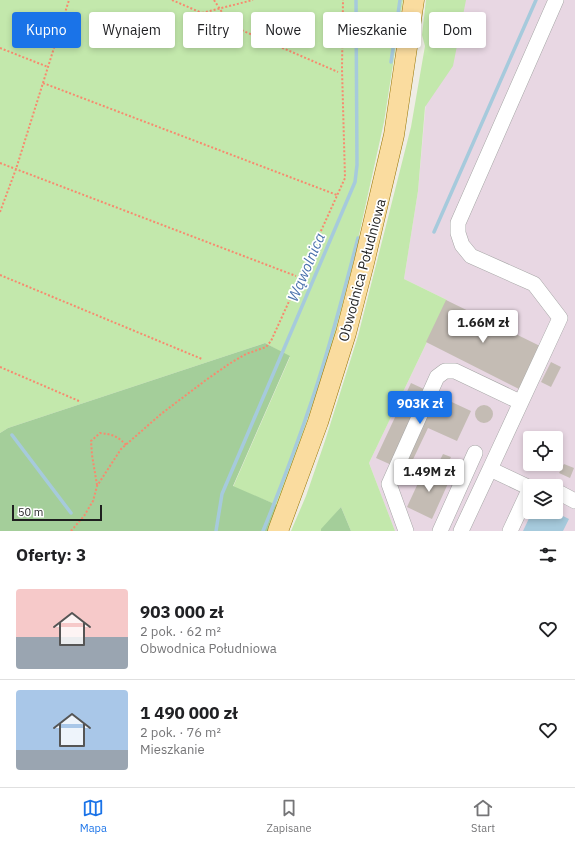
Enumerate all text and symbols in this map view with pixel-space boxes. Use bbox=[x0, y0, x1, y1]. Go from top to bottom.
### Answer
chip: Kupno bbox=[12, 12, 81, 48]
chip: Wynajem bbox=[89, 12, 175, 48]
chip: Filtry bbox=[183, 12, 243, 48]
chip: Nowe bbox=[251, 12, 315, 48]
chip: Mieszkanie bbox=[323, 12, 421, 48]
chip: Dom bbox=[429, 12, 486, 48]
street label: Obwodnica Południowa bbox=[334, 196, 390, 343]
water label: Wąwolnica bbox=[283, 230, 329, 304]
pin: 1.66M zł bbox=[442, 310, 524, 344]
text: 1.66M zł bbox=[457, 314, 509, 331]
pin: 903K zł bbox=[383, 391, 457, 425]
text: 903K zł bbox=[397, 395, 443, 412]
map controls bbox=[523, 431, 563, 519]
button: locate bbox=[523, 431, 563, 471]
pin: 1.49M zł bbox=[388, 459, 470, 493]
text: 1.49M zł bbox=[403, 463, 455, 480]
button: layers bbox=[523, 479, 563, 519]
scale bar bbox=[12, 503, 102, 522]
text: 50 m bbox=[18, 505, 43, 519]
text: Oferty: 3 bbox=[16, 544, 86, 566]
icon: filters bbox=[537, 544, 559, 566]
text: 903 000 zł bbox=[140, 601, 223, 623]
icon: home bbox=[48, 605, 96, 653]
icon: heart bbox=[537, 618, 559, 640]
text: 2 pok. · 62 m² bbox=[140, 623, 221, 640]
text: Obwodnica Południowa bbox=[140, 640, 277, 657]
text: 1 490 000 zł bbox=[140, 702, 238, 724]
icon: home bbox=[48, 706, 96, 754]
icon: heart bbox=[537, 719, 559, 741]
text: 2 pok. · 76 m² bbox=[140, 724, 221, 741]
text: Mieszkanie bbox=[140, 741, 205, 758]
tab: Mapa bbox=[80, 797, 107, 835]
tab: Zapisane bbox=[267, 797, 311, 835]
tab: Start bbox=[471, 797, 495, 835]

